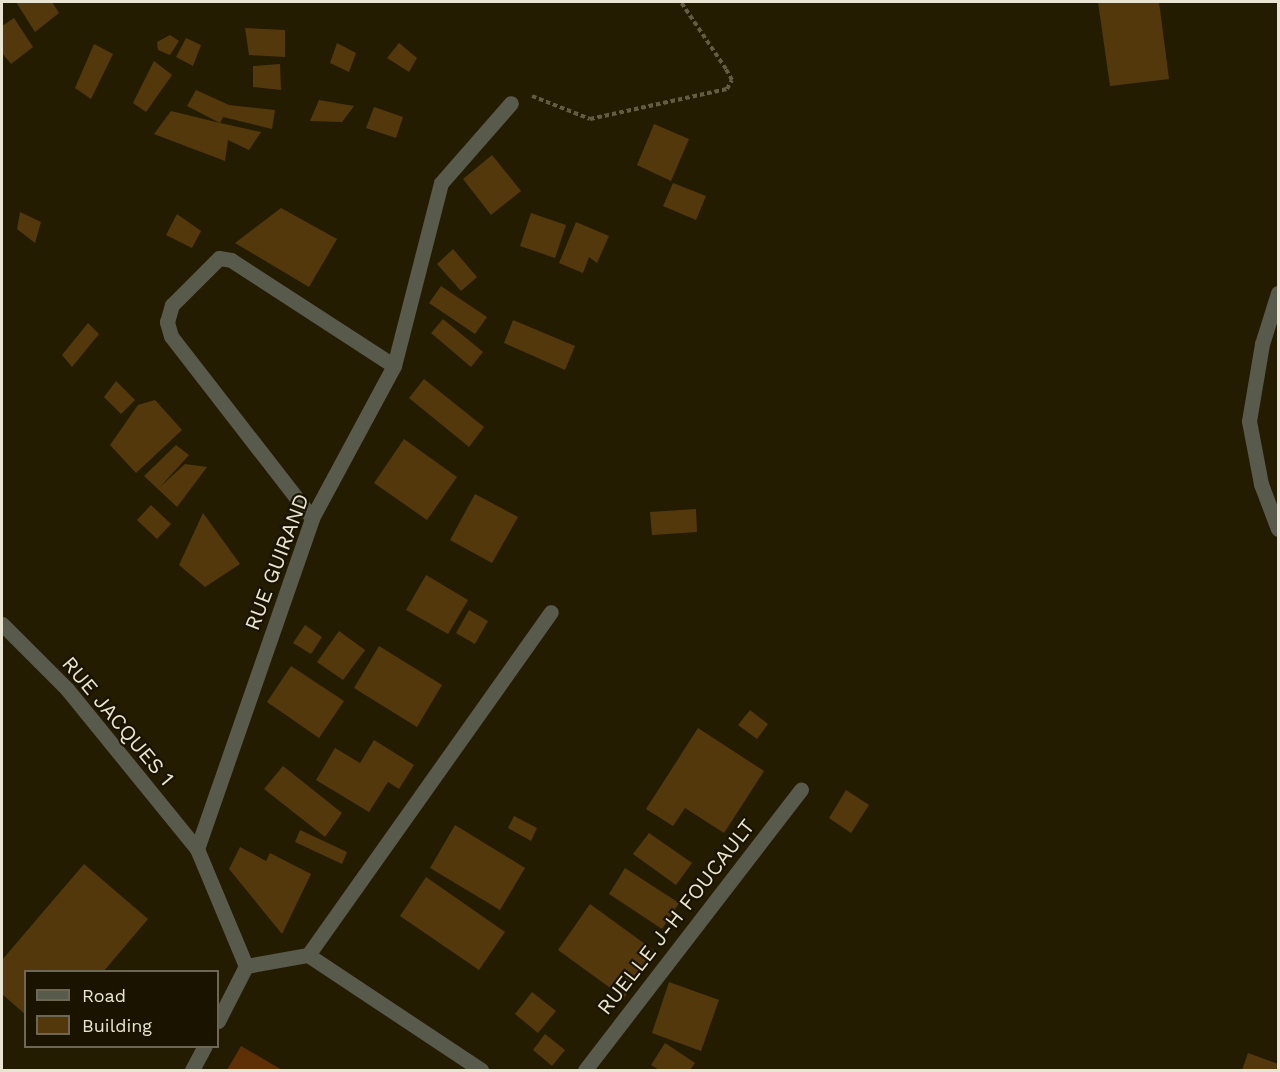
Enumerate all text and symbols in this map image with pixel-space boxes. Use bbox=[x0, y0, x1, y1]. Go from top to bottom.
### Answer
street label: RUE GUIRAND bbox=[239, 490, 315, 634]
street label: RUE JACQUES 1 bbox=[56, 651, 180, 791]
street label: RUELLE J-H FOUCAULT bbox=[592, 814, 760, 1020]
legend bbox=[24, 970, 219, 1048]
text: Road bbox=[82, 985, 126, 1006]
text: Building bbox=[82, 1015, 152, 1036]

